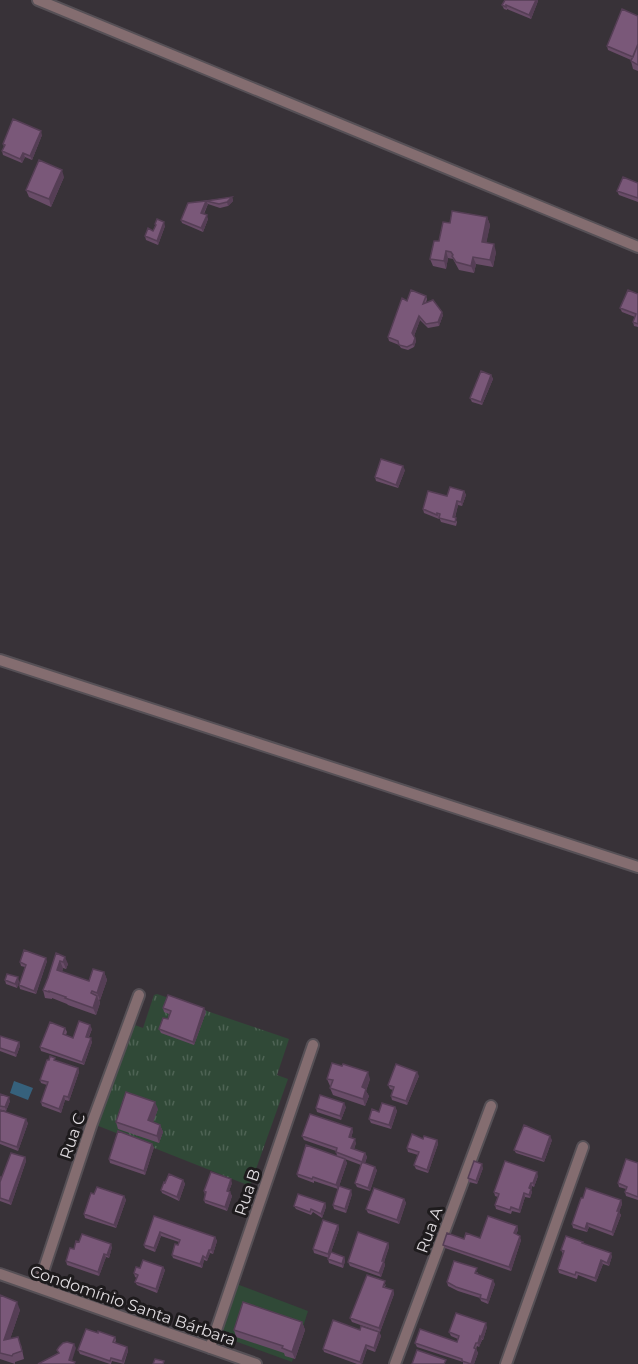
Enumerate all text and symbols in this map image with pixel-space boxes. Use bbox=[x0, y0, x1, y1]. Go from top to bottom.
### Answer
street label: Rua C bbox=[56, 1111, 89, 1162]
street label: Rua B bbox=[231, 1166, 264, 1218]
street label: Rua A bbox=[412, 1204, 447, 1256]
street label: Condomínio Santa Bárbara bbox=[27, 1261, 238, 1350]

